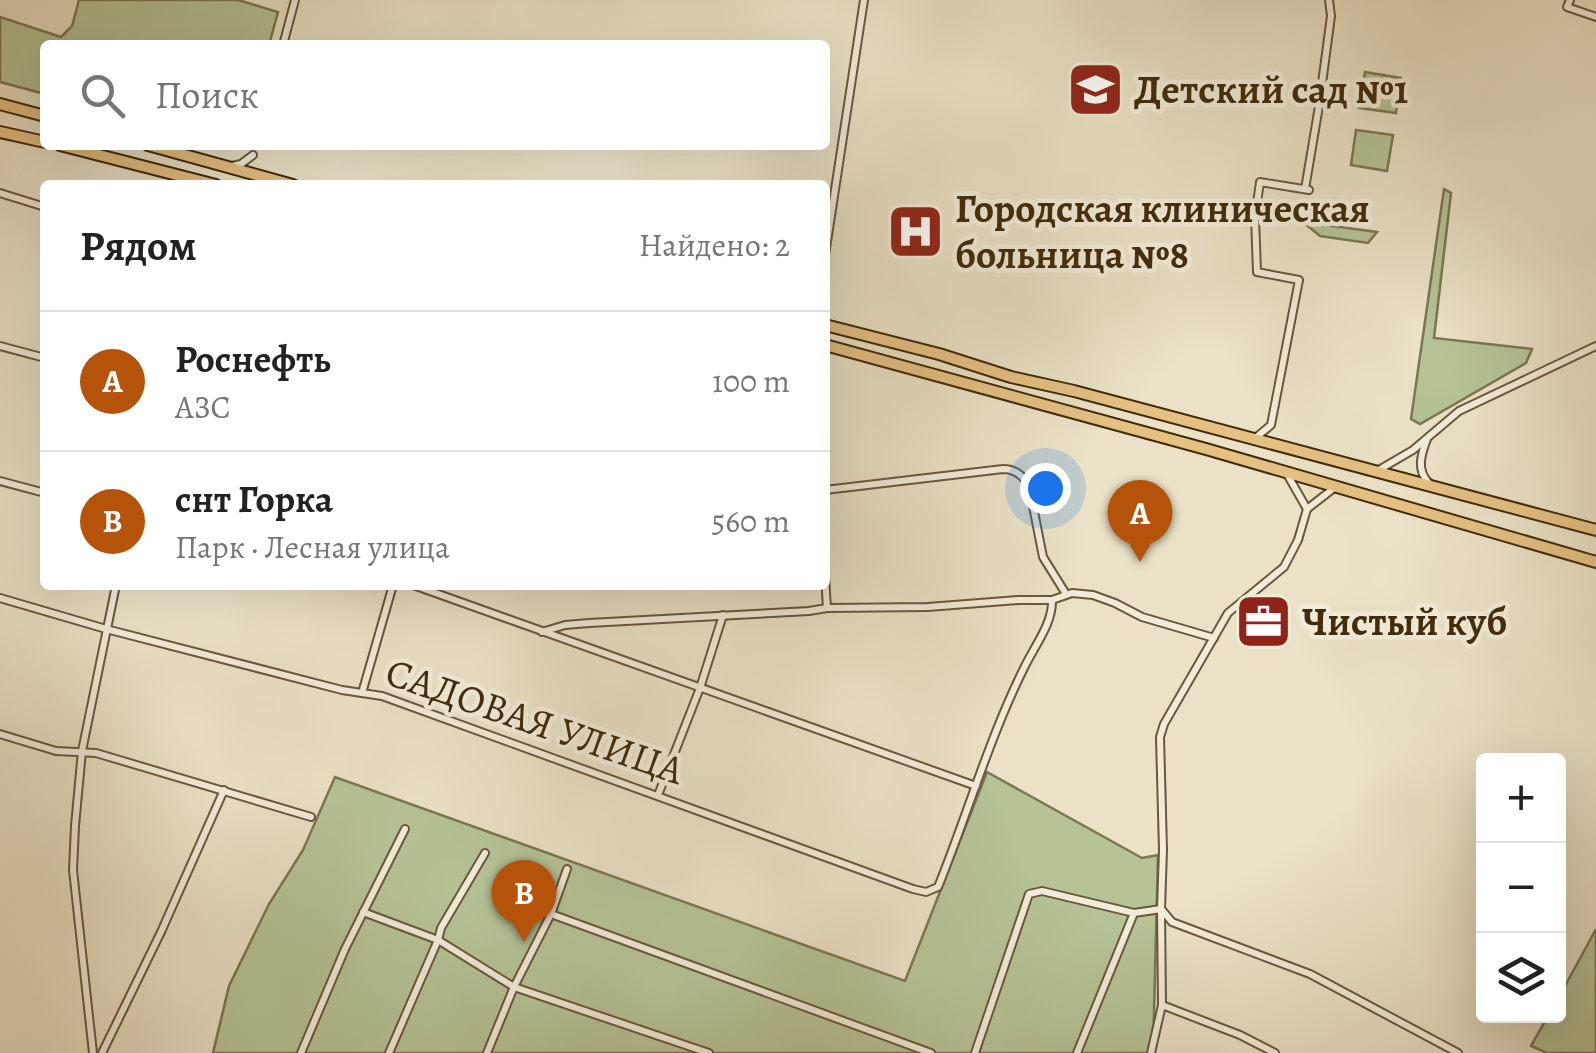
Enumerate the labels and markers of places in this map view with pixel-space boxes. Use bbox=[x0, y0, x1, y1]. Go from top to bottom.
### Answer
school or university icon: Детский сад №1 bbox=[1065, 59, 1125, 119]
place label: Детский сад №1 bbox=[1134, 62, 1408, 117]
place label: Городская клиническая больница №8 bbox=[955, 181, 1370, 282]
hospital icon: Городская клиническая больница №8 bbox=[886, 201, 946, 261]
pin: A bbox=[1108, 480, 1172, 562]
office icon: Чистый куб bbox=[1233, 591, 1293, 651]
place label: Чистый куб bbox=[1302, 594, 1507, 649]
pin: B bbox=[492, 860, 556, 942]

